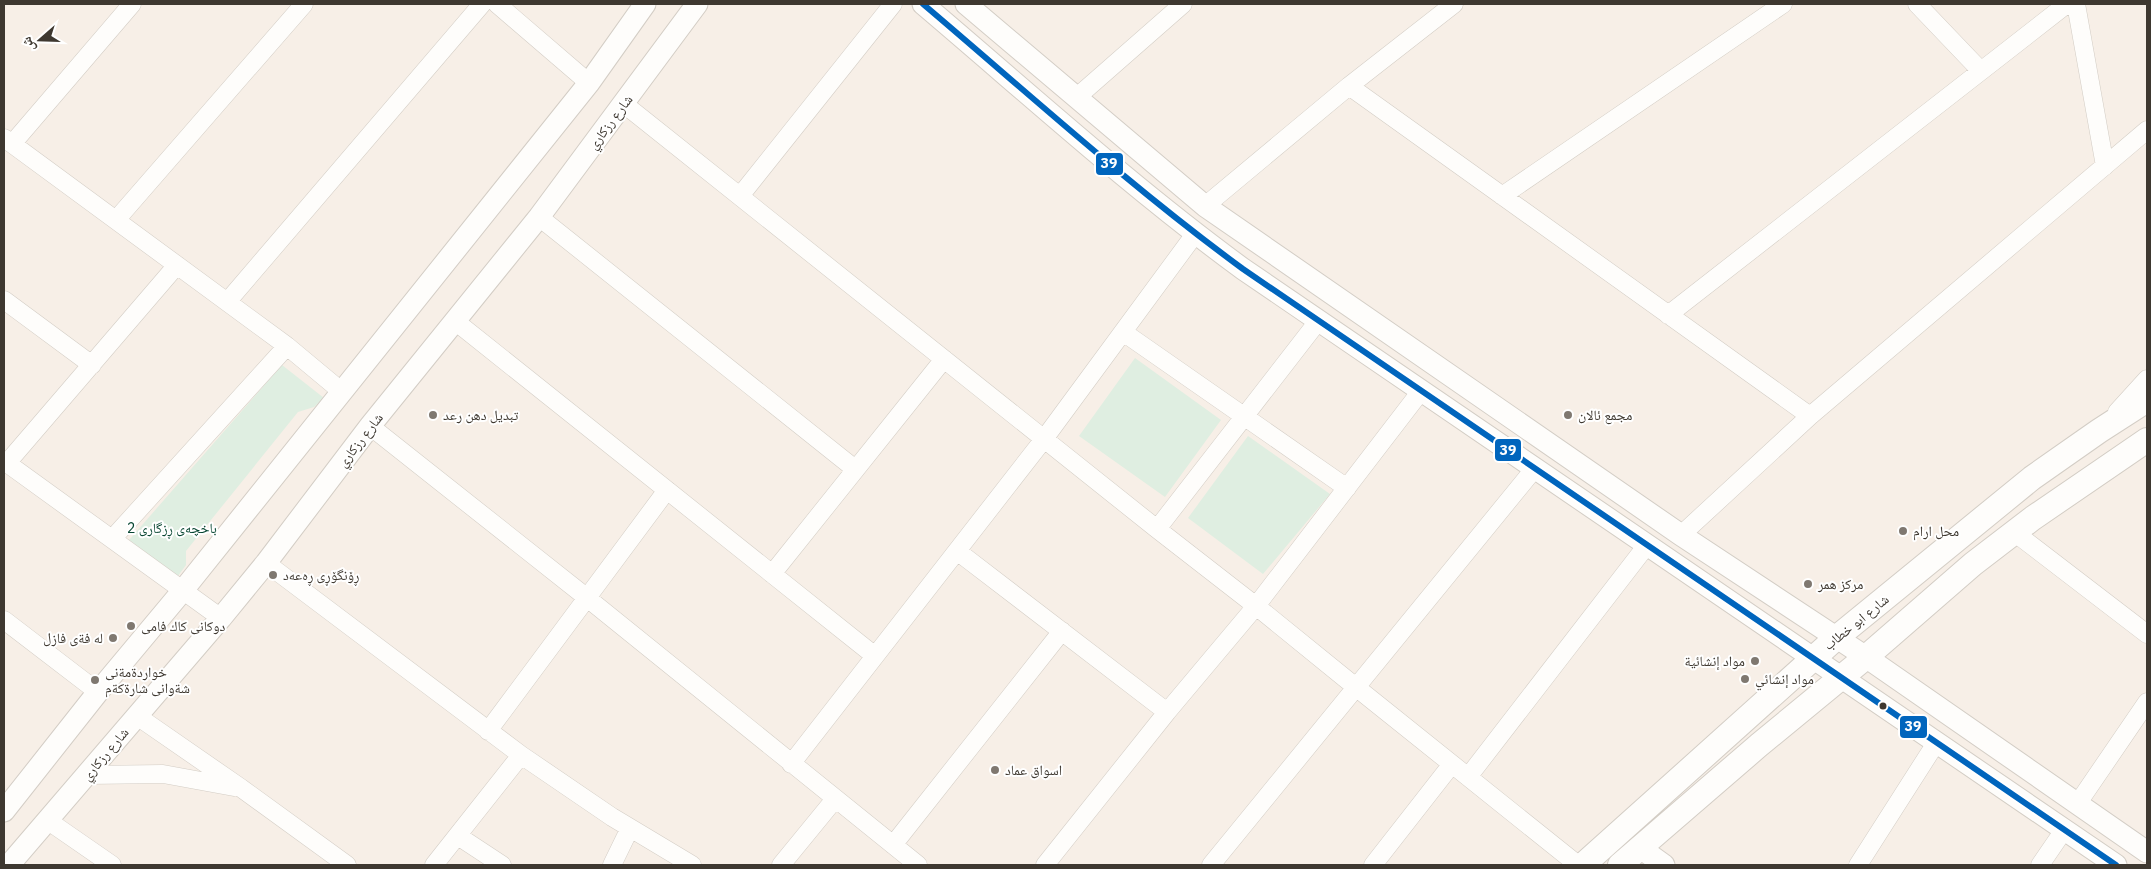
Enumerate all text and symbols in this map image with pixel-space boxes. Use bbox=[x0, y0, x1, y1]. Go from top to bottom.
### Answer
north arrow bbox=[15, 15, 65, 65]
text: ش bbox=[17, 34, 39, 55]
street label: شارع رزكاري bbox=[584, 91, 639, 155]
line badge: 39 bbox=[1095, 152, 1124, 176]
text: 39 bbox=[1101, 154, 1117, 172]
place label: تبديل دهن رعد bbox=[443, 406, 519, 424]
place label: مجمع ئالان bbox=[1578, 406, 1632, 425]
street label: شارع رزكاري bbox=[333, 409, 389, 472]
marker: تبديل دهن رعد bbox=[427, 409, 439, 421]
marker: مجمع ئالان bbox=[1562, 409, 1574, 421]
line badge: 39 bbox=[1494, 438, 1522, 462]
text: 39 bbox=[1500, 441, 1516, 459]
park label: باخچەی ڕزگاری 2 bbox=[127, 519, 217, 540]
place label: محل ارام bbox=[1913, 522, 1959, 541]
marker: محل ارام bbox=[1897, 525, 1909, 537]
place label: ڕۆنگۆڕی ڕەعەد bbox=[283, 566, 359, 587]
marker: ڕۆنگۆڕی ڕەعەد bbox=[267, 569, 279, 581]
place label: مركز همر bbox=[1817, 575, 1863, 593]
marker: مركز همر bbox=[1802, 578, 1814, 590]
street label: شارع ابو خطاب bbox=[1820, 590, 1893, 655]
place label: دوكانى كاك فامى bbox=[141, 617, 226, 635]
marker: دوكانى كاك فامى bbox=[125, 620, 137, 632]
place label: له فةى فازل bbox=[43, 629, 103, 647]
marker: له فةى فازل bbox=[107, 632, 119, 644]
place label: مواد إنشائية bbox=[1684, 652, 1745, 671]
marker: مواد إنشائية bbox=[1749, 655, 1761, 667]
place label: خواردةمةنى شةوانى شارةكةم bbox=[105, 663, 190, 698]
place label: مواد إنشائي bbox=[1755, 670, 1814, 691]
marker: مواد إنشائي bbox=[1739, 673, 1751, 685]
marker: خواردةمةنى شةوانى شارةكةم bbox=[89, 674, 101, 686]
unlabelled marker bbox=[1878, 701, 1888, 711]
line badge: 39 bbox=[1899, 715, 1928, 739]
text: 39 bbox=[1905, 717, 1921, 735]
street label: شارع رزكاري bbox=[77, 724, 134, 786]
place label: اسواق عماد bbox=[1005, 761, 1062, 779]
marker: اسواق عماد bbox=[989, 764, 1001, 776]

